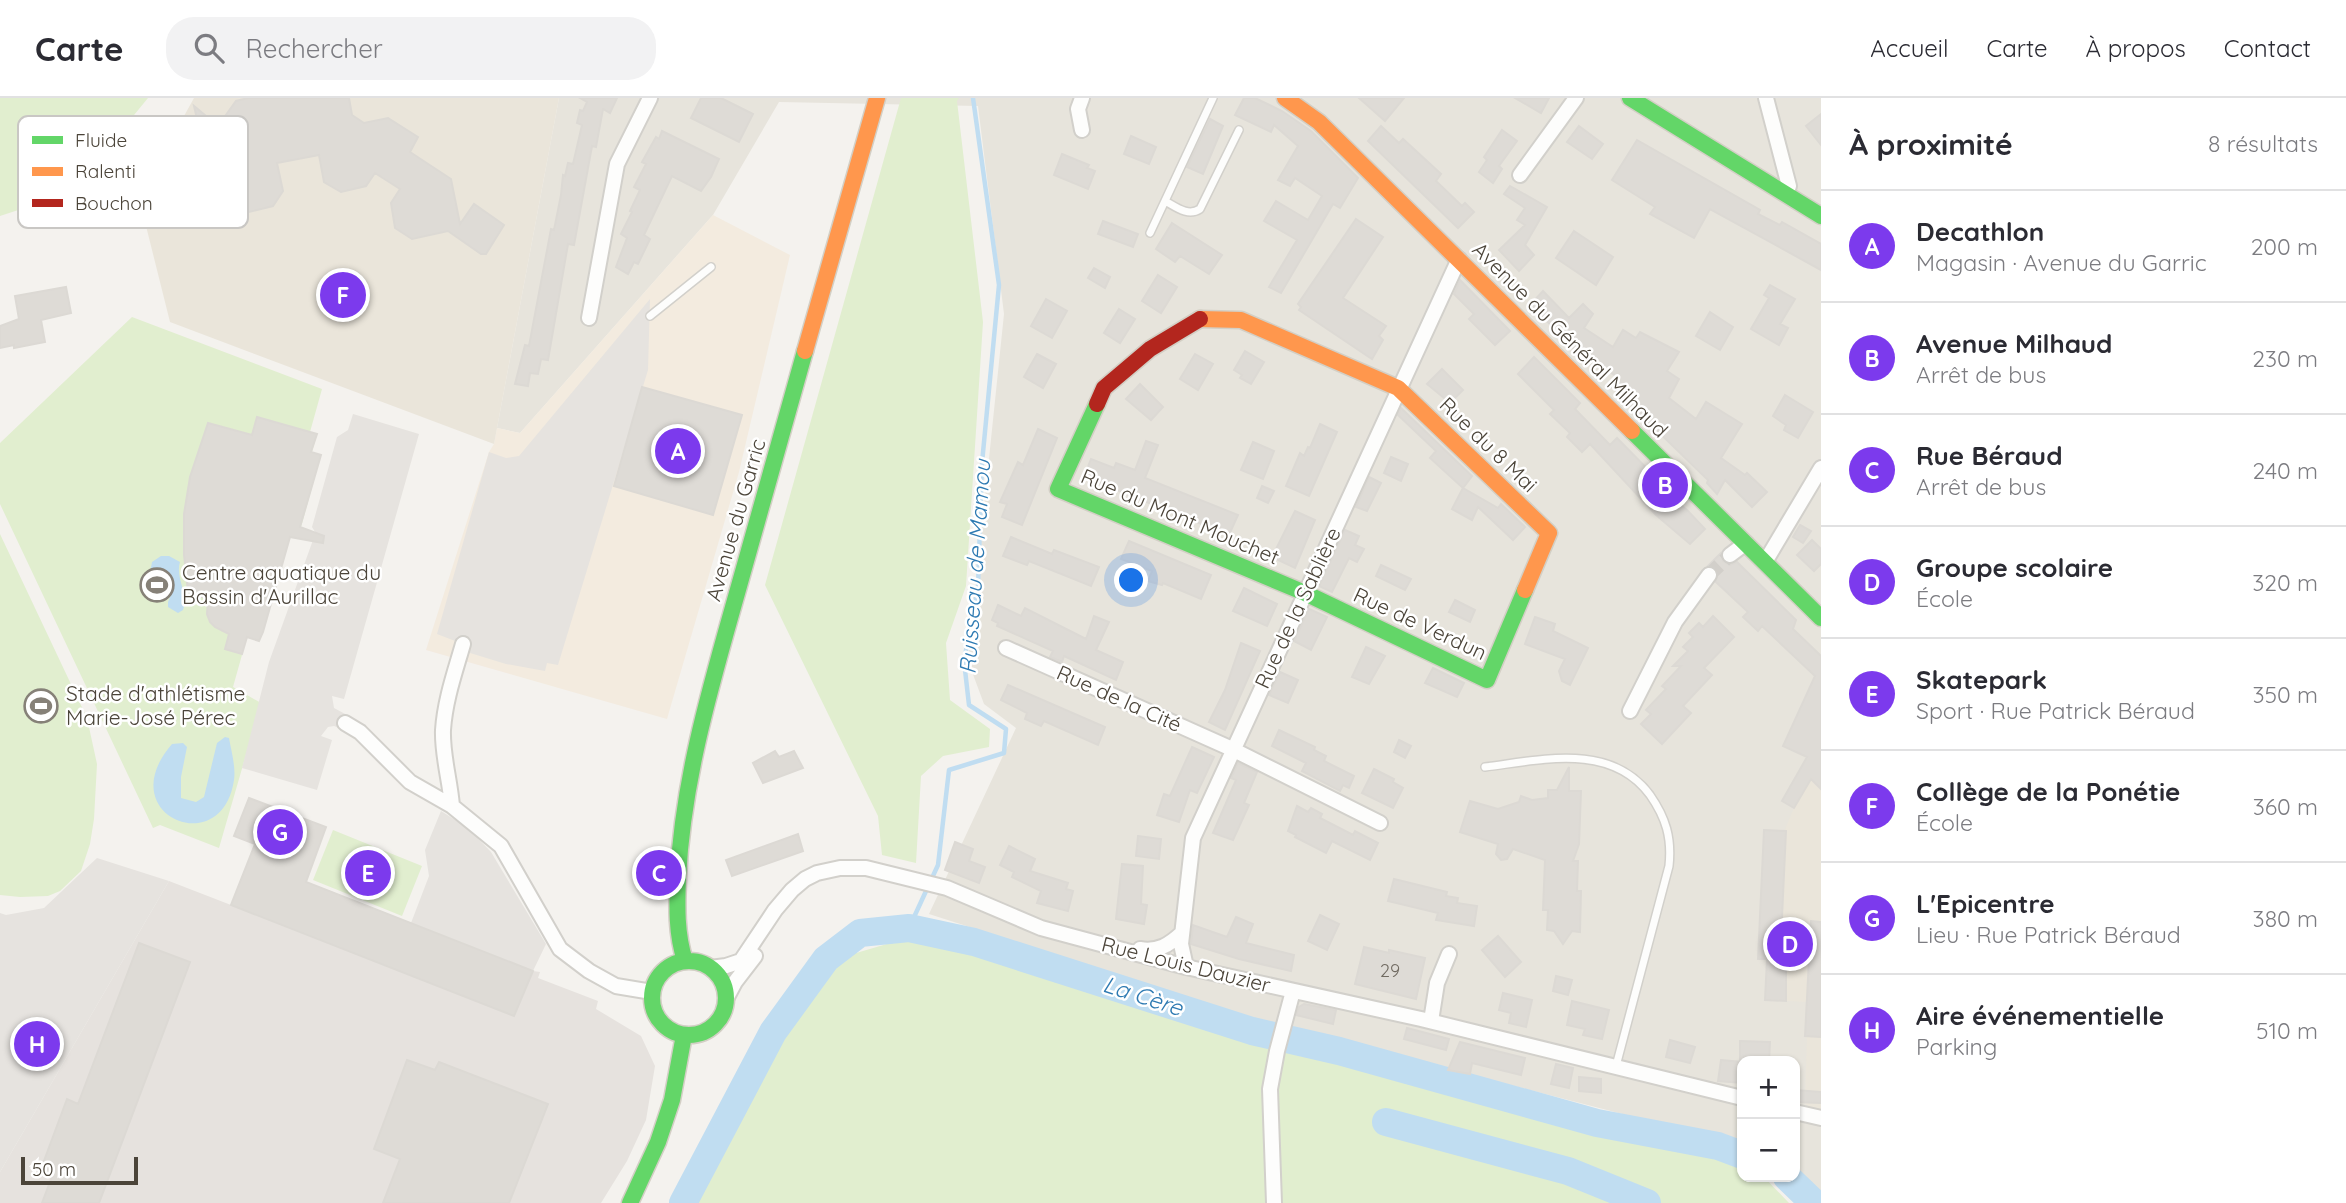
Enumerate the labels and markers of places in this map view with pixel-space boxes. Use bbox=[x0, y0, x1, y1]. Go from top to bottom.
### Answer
pin: F bbox=[320, 269, 366, 321]
pin: A bbox=[655, 425, 701, 477]
pin: B bbox=[1642, 459, 1688, 511]
place label: Centre aquatique du Bassin d'Aurillac bbox=[182, 559, 381, 609]
sports icon: Centre aquatique du Bassin d'Aurillac bbox=[138, 566, 176, 604]
place label: Stade d'athlétisme Marie-José Pérec bbox=[66, 680, 246, 730]
sports icon: Stade d'athlétisme Marie-José Pérec bbox=[22, 687, 60, 725]
pin: G bbox=[257, 806, 303, 858]
pin: E bbox=[345, 847, 391, 899]
pin: C bbox=[636, 847, 682, 899]
pin: D bbox=[1767, 918, 1813, 970]
pin: H bbox=[14, 1018, 60, 1070]

